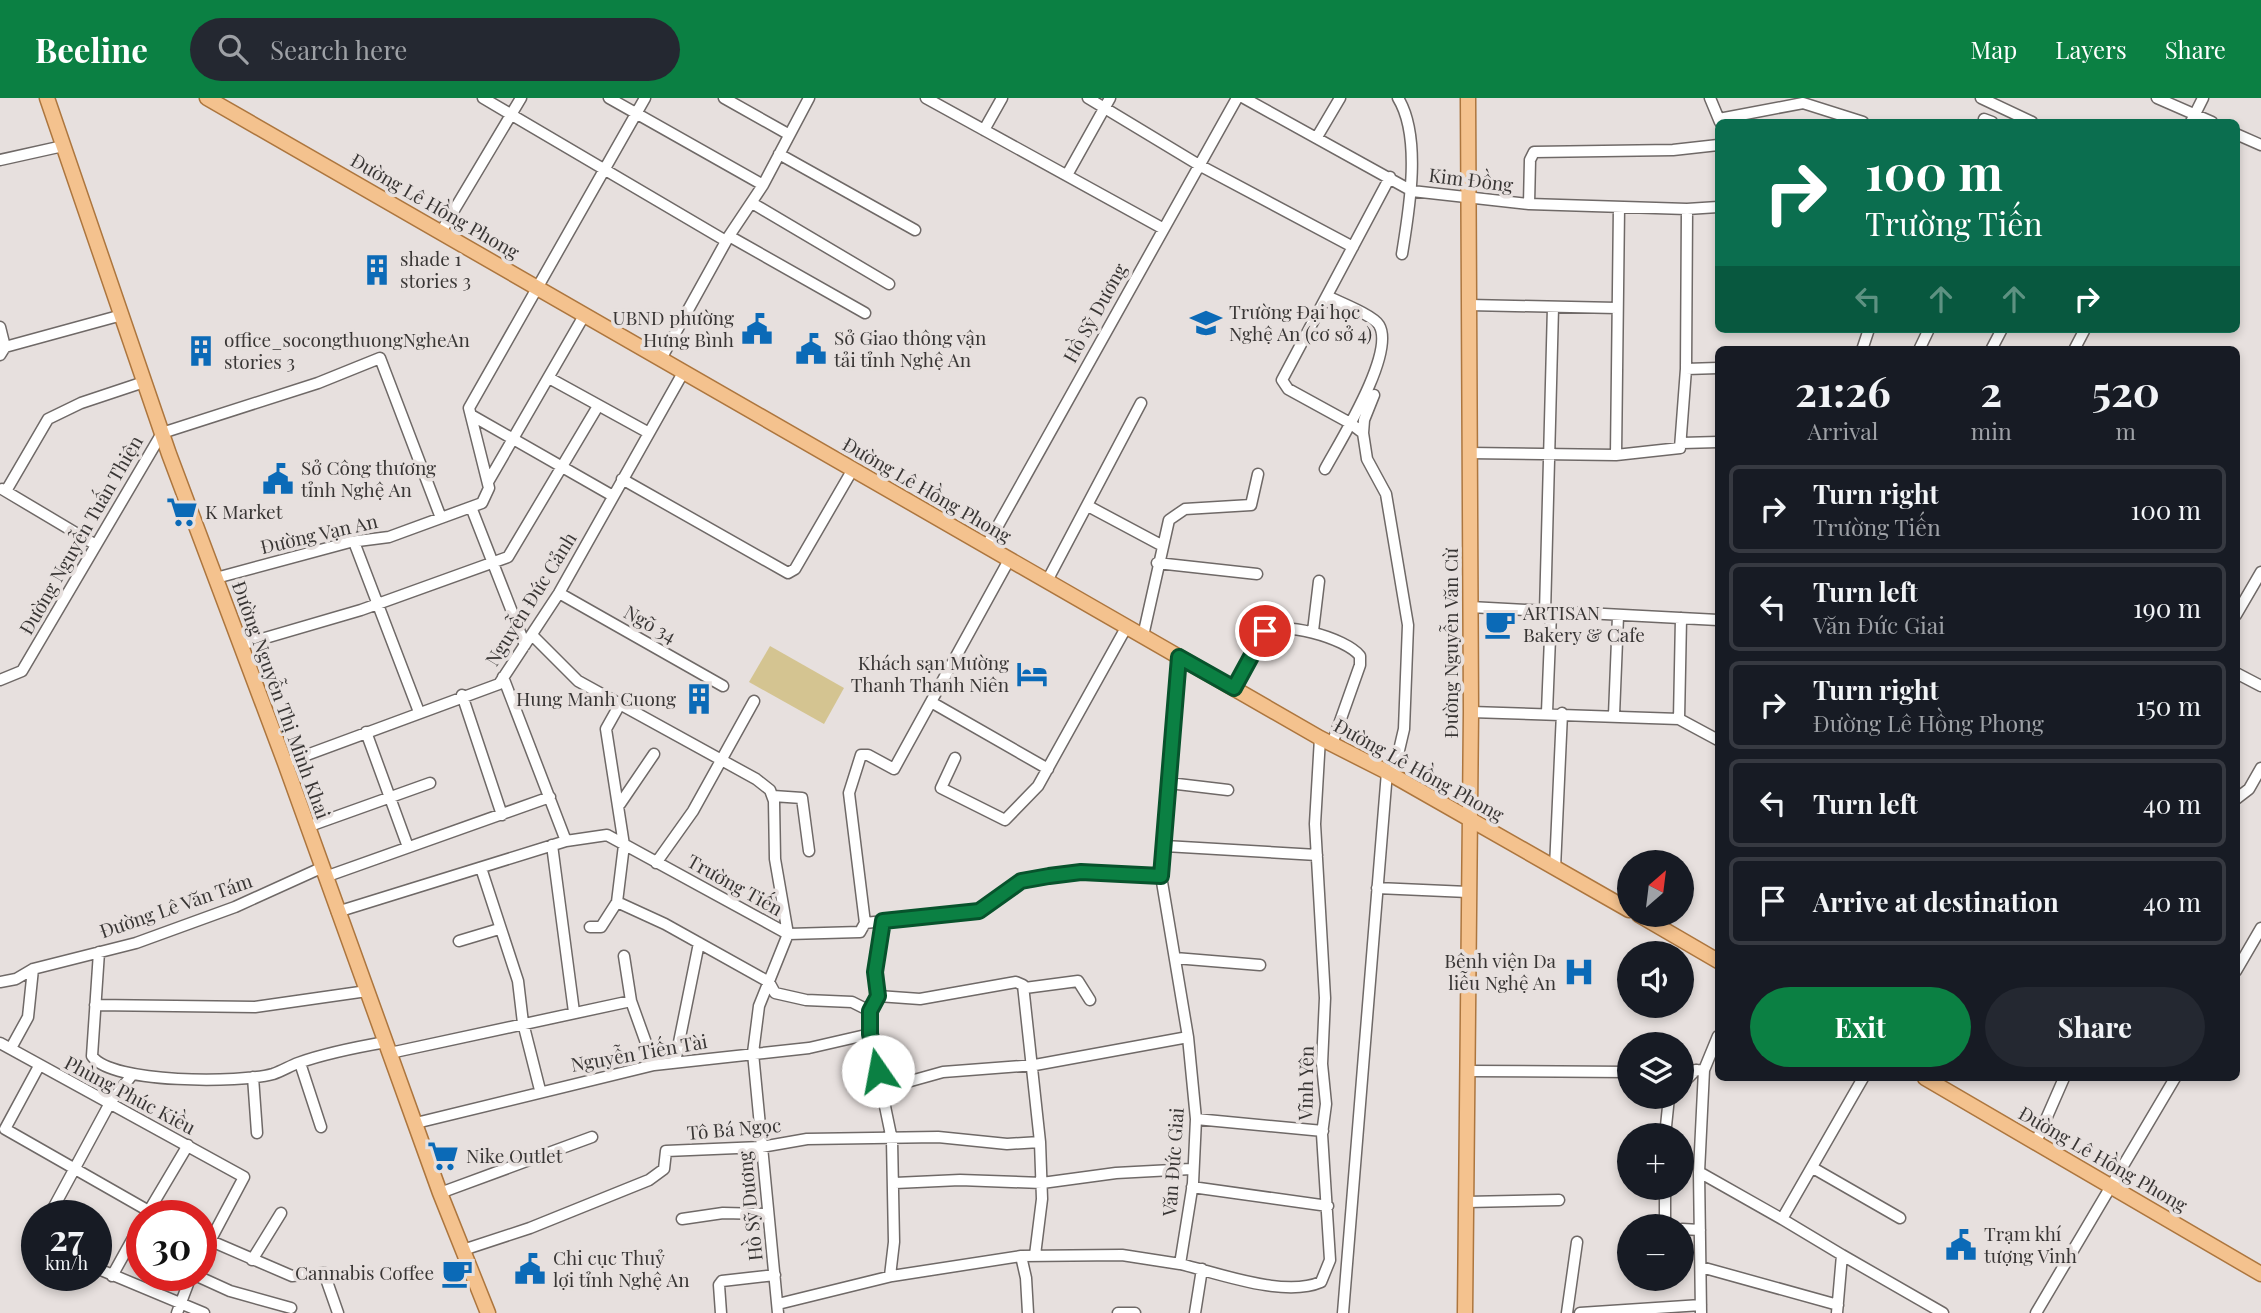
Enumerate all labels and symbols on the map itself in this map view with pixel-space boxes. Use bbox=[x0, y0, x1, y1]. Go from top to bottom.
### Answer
street label: Đường Lê Hồng Phong bbox=[346, 146, 525, 264]
street label: Kim Đồng bbox=[1427, 161, 1515, 197]
place label: shade 1 stories 3 bbox=[400, 245, 471, 293]
building icon: shade 1 stories 3 bbox=[360, 253, 394, 287]
street label: Hồ Sỹ Dương bbox=[1056, 258, 1132, 367]
place label: Trường Đại học Nghệ An (cơ sở 4) bbox=[1229, 298, 1372, 346]
place label: UBND phường Hưng Bình bbox=[613, 304, 734, 352]
school or university icon: Trường Đại học Nghệ An (cơ sở 4) bbox=[1189, 306, 1223, 340]
public building icon: UBND phường Hưng Bình bbox=[740, 312, 774, 346]
place label: Sở Giao thông vận tải tỉnh Nghệ An bbox=[834, 324, 987, 372]
place label: office_socongthuongNgheAn stories 3 bbox=[224, 326, 470, 374]
public building icon: Sở Giao thông vận tải tỉnh Nghệ An bbox=[794, 332, 828, 366]
building icon: office_socongthuongNgheAn stories 3 bbox=[184, 334, 218, 368]
street label: Đường Nguyễn Tuấn Thiện bbox=[12, 430, 148, 639]
street label: Đường Lê Hồng Phong bbox=[838, 430, 1017, 548]
place label: Sở Công thương tỉnh Nghệ An bbox=[301, 454, 436, 502]
public building icon: Sở Công thương tỉnh Nghệ An bbox=[261, 462, 295, 496]
supermarket icon: K Market bbox=[165, 495, 199, 529]
place label: K Market bbox=[205, 498, 283, 524]
street label: Đường Vạn An bbox=[258, 507, 381, 559]
street label: Nguyễn Đức Cảnh bbox=[479, 527, 582, 670]
street label: Đường Nguyễn Văn Cừ bbox=[1437, 548, 1463, 738]
street label: Đường Nguyễn Thị Minh Khai bbox=[227, 577, 337, 823]
street label: Ngõ 34 bbox=[620, 598, 681, 648]
place label: ARTISAN Bakery & Cafe bbox=[1522, 599, 1645, 647]
pin bbox=[1235, 601, 1295, 661]
cafe icon: ARTISAN Bakery & Cafe bbox=[1483, 607, 1517, 641]
place label: Khách sạn Mường Thanh Thanh Niên bbox=[851, 649, 1010, 697]
hotel icon: Khách sạn Mường Thanh Thanh Niên bbox=[1015, 657, 1049, 691]
building icon: Hung Manh Cuong bbox=[682, 682, 716, 716]
place label: Hung Manh Cuong bbox=[516, 685, 676, 711]
street label: Đường Lê Hồng Phong bbox=[1330, 712, 1509, 827]
street label: Trường Tiến bbox=[683, 847, 788, 921]
north arrow bbox=[1617, 850, 1694, 928]
street label: Đường Lê Văn Tám bbox=[96, 867, 256, 943]
place label: Bệnh viện Da liễu Nghệ An bbox=[1444, 947, 1557, 995]
hospital icon: Bệnh viện Da liễu Nghệ An bbox=[1562, 955, 1596, 989]
street label: Nguyễn Tiến Tài bbox=[569, 1027, 709, 1077]
position arrow bbox=[841, 1034, 915, 1108]
street label: Vĩnh Yên bbox=[1291, 1045, 1319, 1121]
street label: Phùng Phúc Kiều bbox=[60, 1049, 201, 1140]
street label: Đường Lê Hồng Phong bbox=[2014, 1099, 2193, 1217]
street label: Văn Đức Giai bbox=[1155, 1106, 1189, 1218]
street label: Tô Bá Ngọc bbox=[686, 1111, 782, 1145]
supermarket icon: Nike Outlet bbox=[426, 1139, 460, 1173]
place label: Nike Outlet bbox=[466, 1142, 563, 1168]
street label: Hồ Sỹ Dương bbox=[730, 1150, 768, 1262]
speed limit sign: 30 bbox=[126, 1200, 217, 1291]
place label: Trạm khí tượng Vinh bbox=[1984, 1220, 2077, 1268]
public building icon: Trạm khí tượng Vinh bbox=[1944, 1228, 1978, 1262]
place label: Chi cục Thuỷ lợi tỉnh Nghệ An bbox=[553, 1244, 690, 1292]
public building icon: Chi cục Thuỷ lợi tỉnh Nghệ An bbox=[513, 1252, 547, 1286]
cafe icon: Cannabis Coffee bbox=[440, 1256, 474, 1290]
place label: Cannabis Coffee bbox=[295, 1259, 434, 1285]

